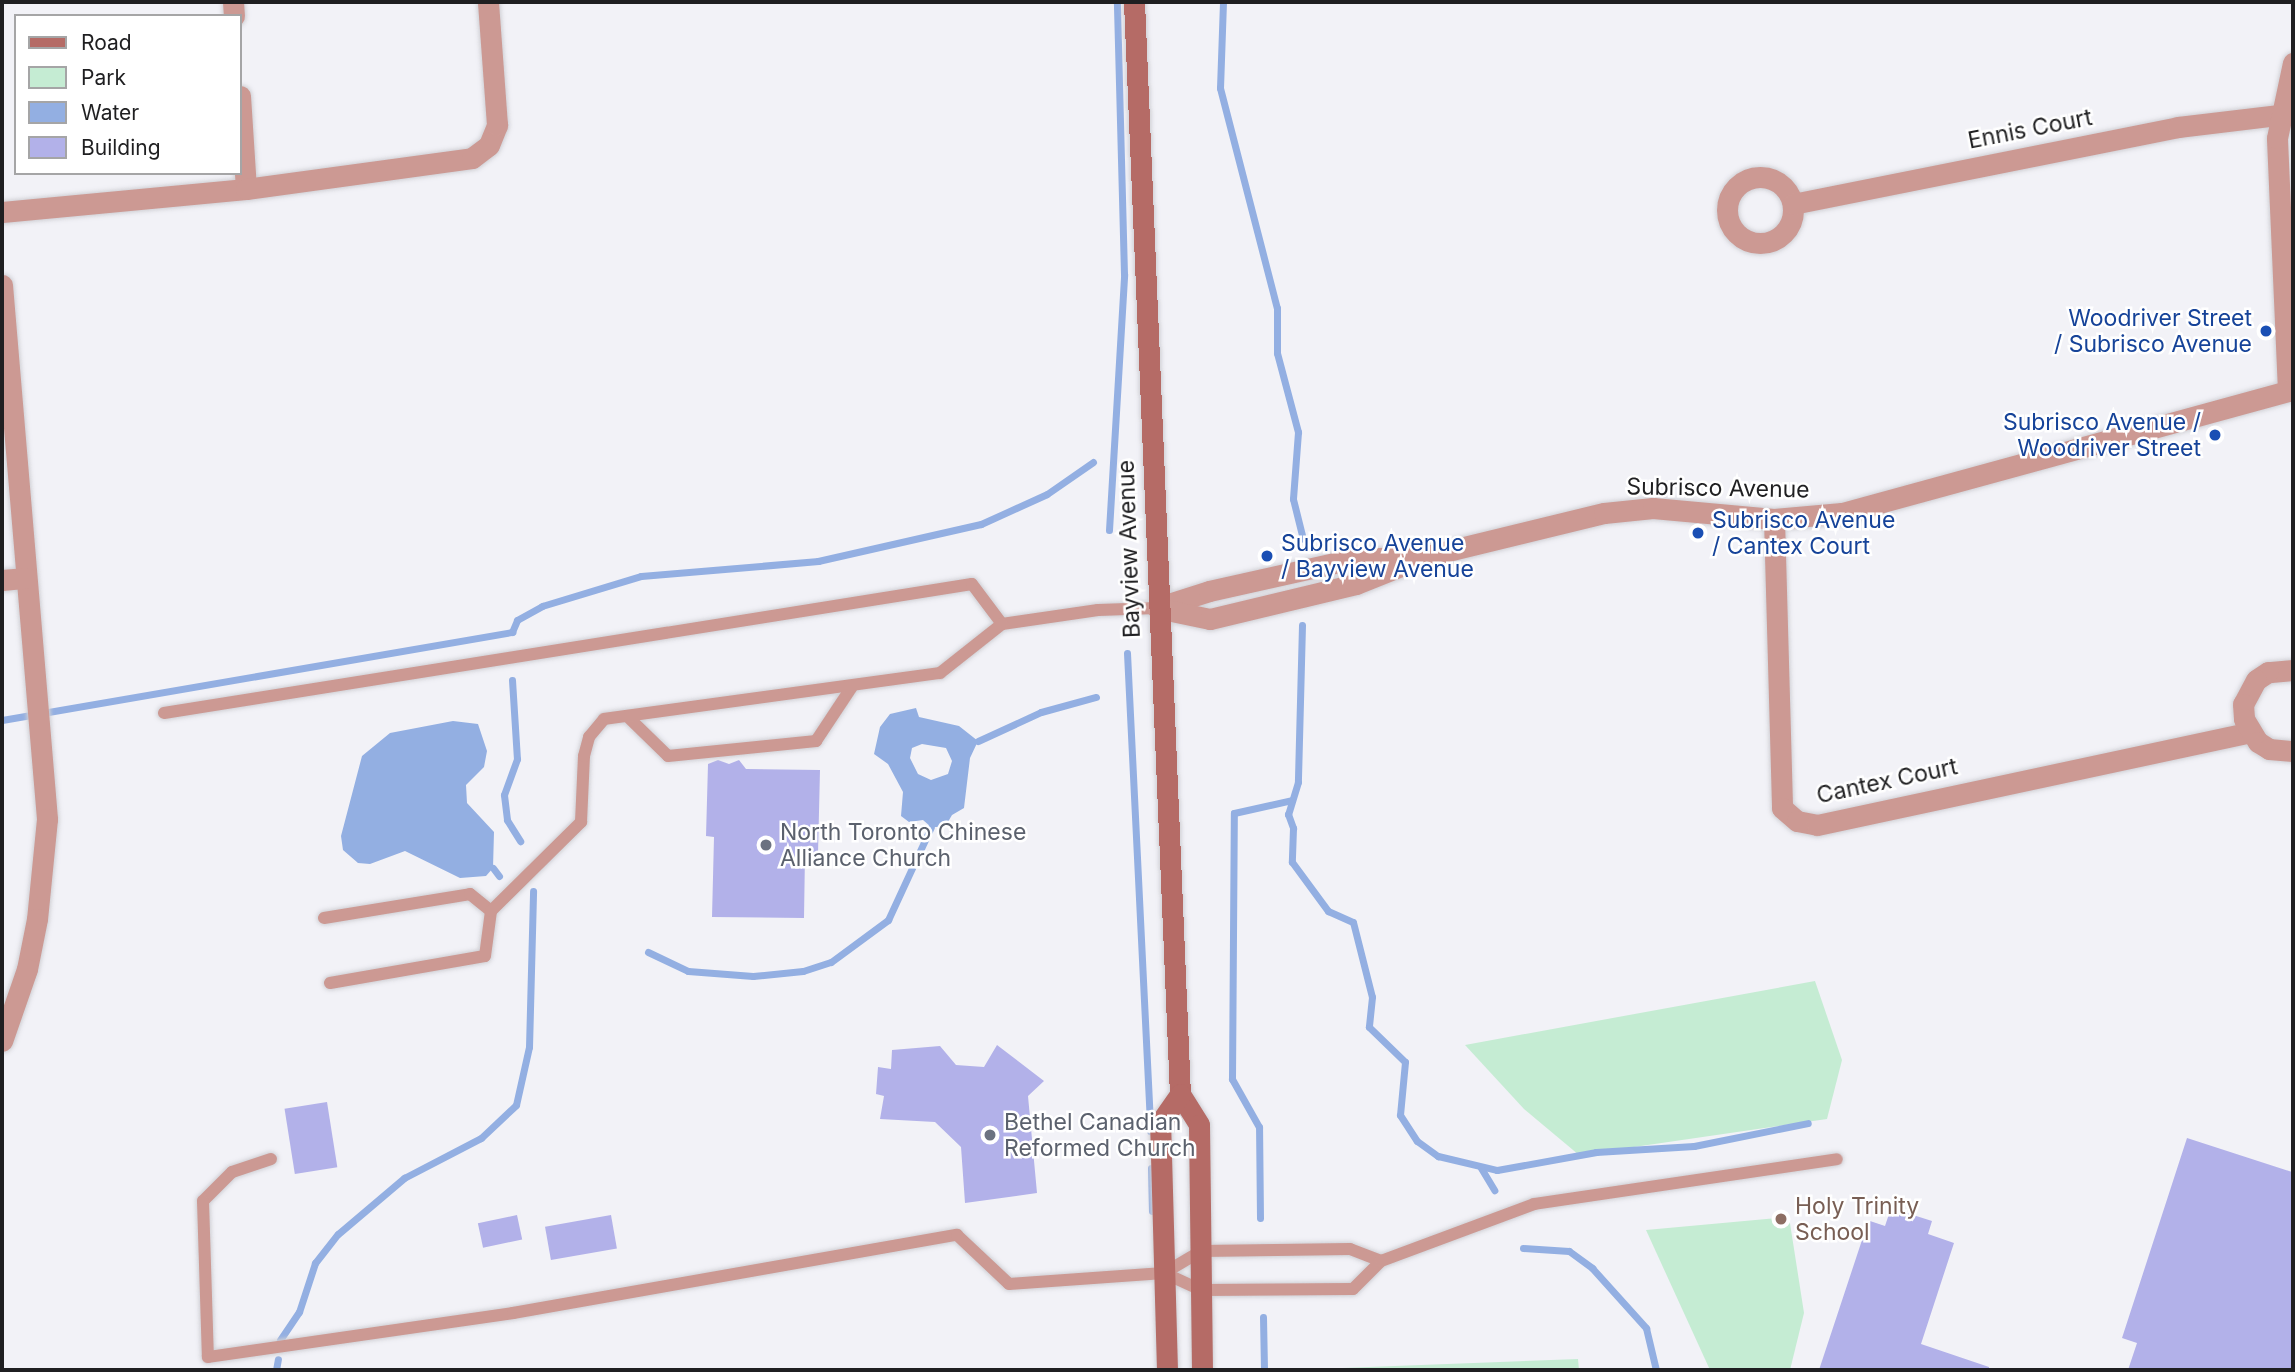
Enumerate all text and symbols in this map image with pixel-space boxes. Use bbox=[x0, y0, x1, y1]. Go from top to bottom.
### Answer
legend bbox=[14, 14, 242, 175]
text: Road bbox=[81, 30, 132, 55]
text: Park bbox=[81, 65, 126, 90]
text: Water bbox=[81, 100, 139, 125]
street label: Ennis Court bbox=[1966, 103, 2094, 155]
text: Building bbox=[81, 135, 161, 160]
place label: Woodriver Street / Subrisco Avenue bbox=[2054, 304, 2252, 358]
marker: Woodriver Street / Subrisco Avenue bbox=[2258, 323, 2274, 339]
place label: Subrisco Avenue / Woodriver Street bbox=[2003, 408, 2201, 462]
marker: Subrisco Avenue / Woodriver Street bbox=[2207, 427, 2223, 443]
street label: Bayview Avenue bbox=[1112, 460, 1146, 638]
street label: Subrisco Avenue bbox=[1626, 473, 1810, 503]
place label: Subrisco Avenue / Cantex Court bbox=[1712, 506, 1895, 560]
marker: Subrisco Avenue / Cantex Court bbox=[1690, 525, 1706, 541]
place label: Subrisco Avenue / Bayview Avenue bbox=[1281, 529, 1474, 583]
marker: Subrisco Avenue / Bayview Avenue bbox=[1259, 548, 1275, 564]
street label: Cantex Court bbox=[1814, 753, 1960, 809]
place label: North Toronto Chinese Alliance Church bbox=[780, 818, 1026, 872]
marker: North Toronto Chinese Alliance Church bbox=[758, 837, 774, 853]
place label: Bethel Canadian Reformed Church bbox=[1004, 1108, 1196, 1162]
marker: Bethel Canadian Reformed Church bbox=[982, 1127, 998, 1143]
place label: Holy Trinity School bbox=[1795, 1192, 1919, 1246]
marker: Holy Trinity School bbox=[1773, 1211, 1789, 1227]

